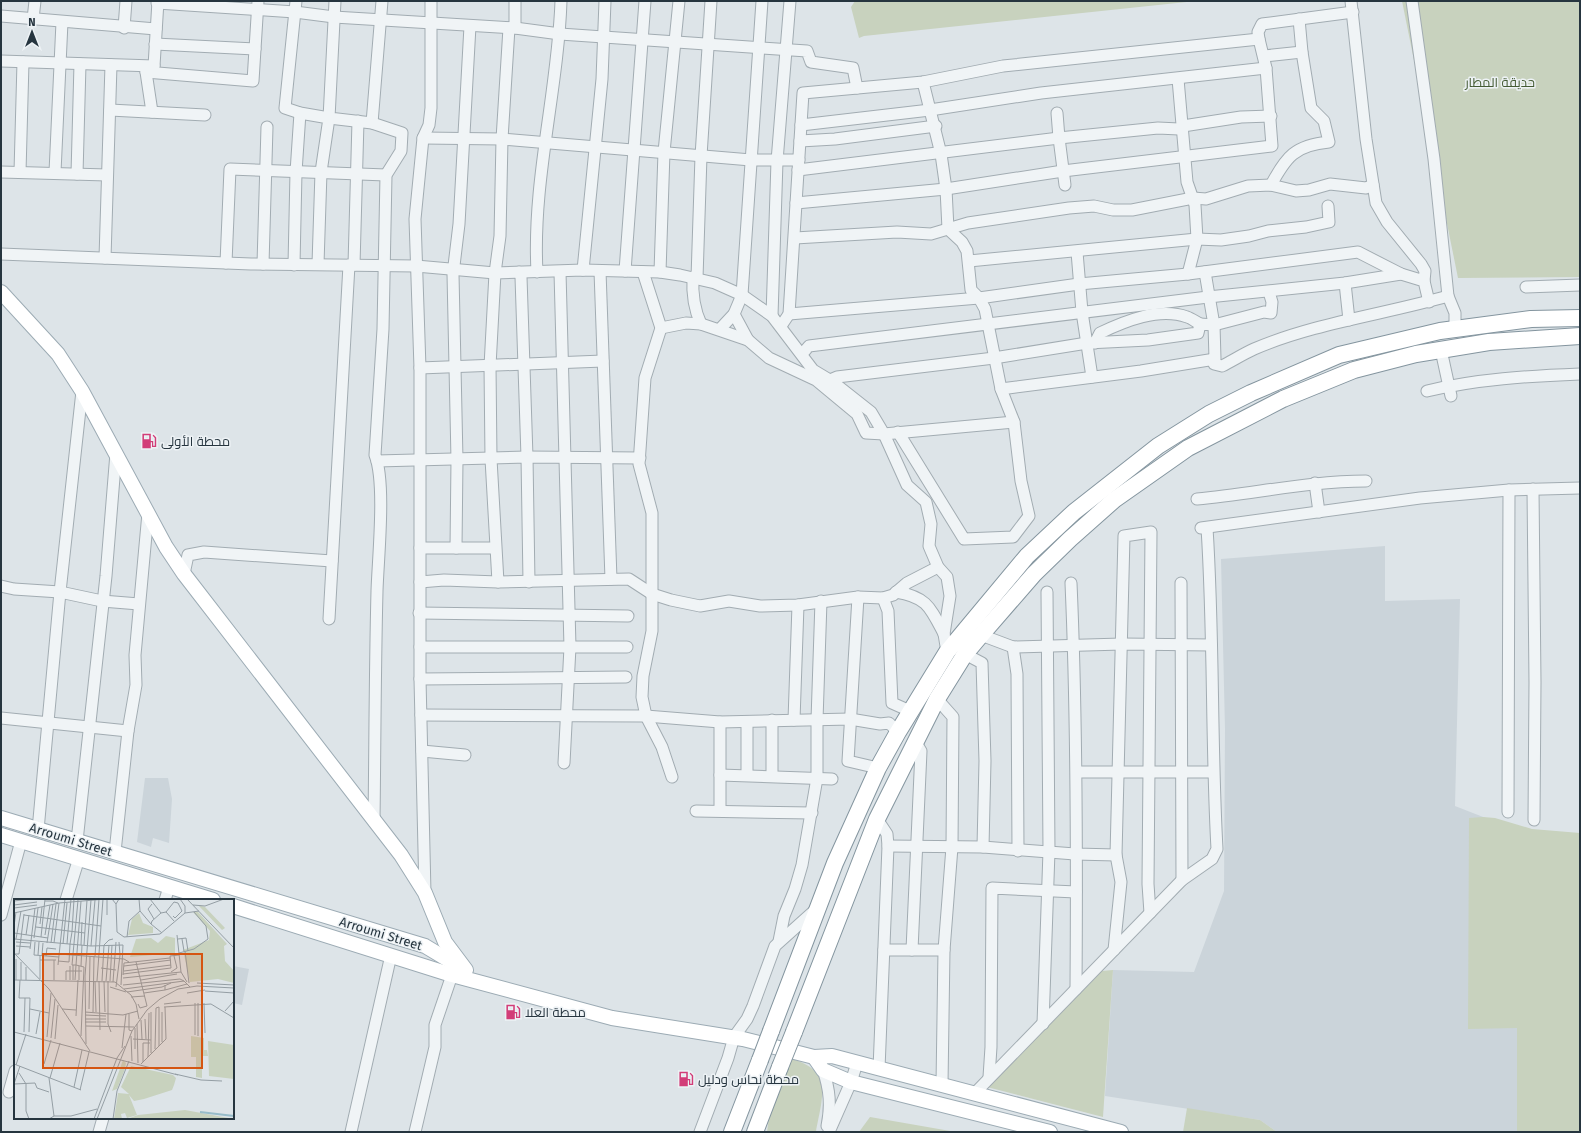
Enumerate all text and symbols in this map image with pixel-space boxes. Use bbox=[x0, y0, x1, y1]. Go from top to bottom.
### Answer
north arrow bbox=[12, 12, 52, 52]
text: N bbox=[28, 16, 36, 29]
park label: حديقة المطار bbox=[1464, 75, 1535, 90]
fuel station icon: محطة الأولى bbox=[140, 432, 158, 450]
place label: محطة الأولى bbox=[161, 434, 230, 449]
street label: Arroumi Street bbox=[28, 820, 114, 859]
inset map bbox=[14, 899, 234, 1119]
street label: Arroumi Street bbox=[338, 914, 424, 953]
fuel station icon: محطة العلا bbox=[504, 1003, 522, 1021]
place label: محطة العلا bbox=[525, 1005, 586, 1020]
fuel station icon: محطة نحاس ودليل bbox=[677, 1070, 695, 1088]
place label: محطة نحاس ودليل bbox=[698, 1072, 799, 1087]

